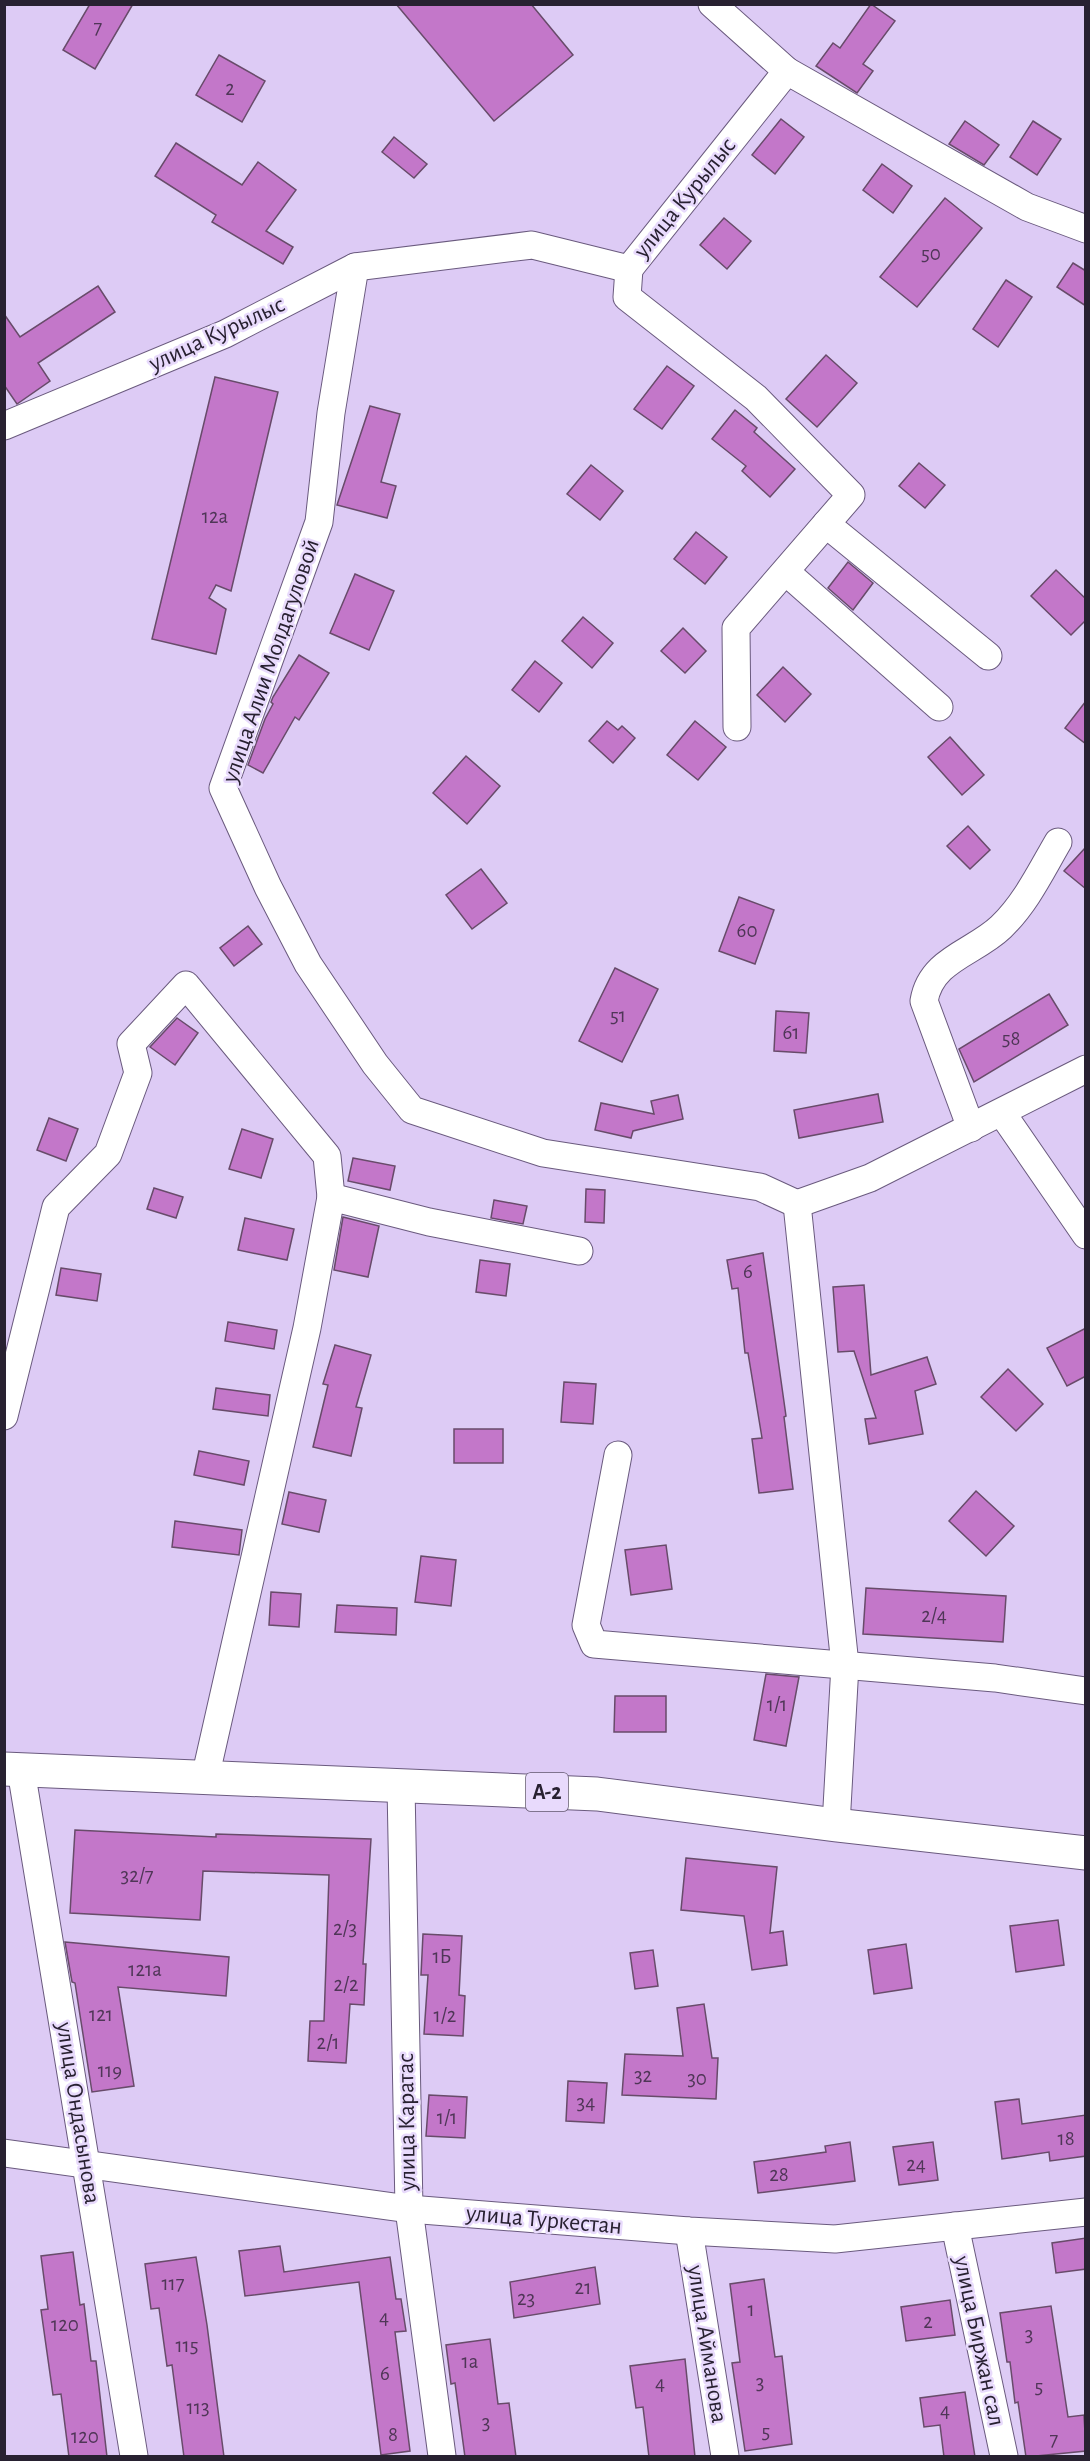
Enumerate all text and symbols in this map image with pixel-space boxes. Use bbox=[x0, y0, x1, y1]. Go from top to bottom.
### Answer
house number: 7 bbox=[94, 17, 103, 38]
house number: 2 bbox=[225, 78, 235, 99]
street label: улица Курылыс bbox=[629, 133, 741, 263]
house number: 50 bbox=[921, 243, 941, 264]
street label: улица Курылыс bbox=[144, 292, 289, 376]
house number: 12а bbox=[202, 506, 229, 527]
street label: улица Алии Молдагуловой bbox=[218, 536, 324, 787]
house number: 60 bbox=[737, 920, 757, 941]
house number: 51 bbox=[610, 1005, 626, 1026]
house number: 61 bbox=[782, 1022, 800, 1043]
house number: 58 bbox=[1002, 1028, 1020, 1049]
house number: 6 bbox=[743, 1261, 753, 1282]
house number: 2/4 bbox=[921, 1605, 947, 1626]
house number: 1/1 bbox=[767, 1694, 787, 1715]
road number: A-2 bbox=[526, 1773, 568, 1811]
house number: 32/7 bbox=[121, 1865, 154, 1886]
house number: 2/3 bbox=[333, 1918, 357, 1939]
house number: 1Б bbox=[432, 1946, 452, 1967]
house number: 121а bbox=[128, 1959, 162, 1980]
house number: 2/2 bbox=[333, 1974, 359, 1995]
house number: 121 bbox=[89, 2004, 113, 2025]
house number: 1/2 bbox=[434, 2005, 456, 2026]
street label: улица Ондасынова bbox=[52, 2019, 104, 2206]
house number: 2/1 bbox=[317, 2032, 339, 2053]
street label: улица Каратас bbox=[394, 2053, 420, 2192]
house number: 119 bbox=[98, 2060, 122, 2081]
house number: 32 bbox=[634, 2065, 652, 2086]
house number: 30 bbox=[687, 2068, 707, 2089]
house number: 34 bbox=[577, 2092, 595, 2113]
house number: 1/1 bbox=[437, 2107, 457, 2128]
house number: 18 bbox=[1057, 2128, 1075, 2149]
house number: 24 bbox=[906, 2154, 926, 2175]
house number: 28 bbox=[769, 2164, 789, 2185]
street label: улица Туркестан bbox=[464, 2201, 623, 2239]
street label: улица Биржан сал bbox=[949, 2253, 1009, 2428]
street label: улица Айманова bbox=[683, 2262, 731, 2425]
house number: 117 bbox=[161, 2273, 185, 2294]
house number: 21 bbox=[575, 2277, 591, 2298]
house number: 23 bbox=[517, 2288, 535, 2309]
house number: 1 bbox=[747, 2299, 755, 2320]
house number: 4 bbox=[379, 2307, 389, 2328]
house number: 2 bbox=[923, 2311, 933, 2332]
house number: 120 bbox=[51, 2314, 79, 2335]
house number: 3 bbox=[1025, 2324, 1033, 2345]
house number: 115 bbox=[175, 2335, 199, 2356]
house number: 1а bbox=[462, 2351, 479, 2372]
house number: 6 bbox=[380, 2363, 390, 2384]
house number: 3 bbox=[756, 2372, 764, 2393]
house number: 4 bbox=[655, 2373, 665, 2394]
house number: 5 bbox=[1035, 2376, 1043, 2397]
house number: 113 bbox=[186, 2397, 210, 2418]
house number: 4 bbox=[940, 2400, 950, 2421]
house number: 3 bbox=[482, 2412, 490, 2433]
house number: 5 bbox=[762, 2421, 770, 2442]
house number: 8 bbox=[388, 2424, 398, 2445]
house number: 120 bbox=[71, 2426, 99, 2447]
house number: 7 bbox=[1050, 2429, 1059, 2450]

